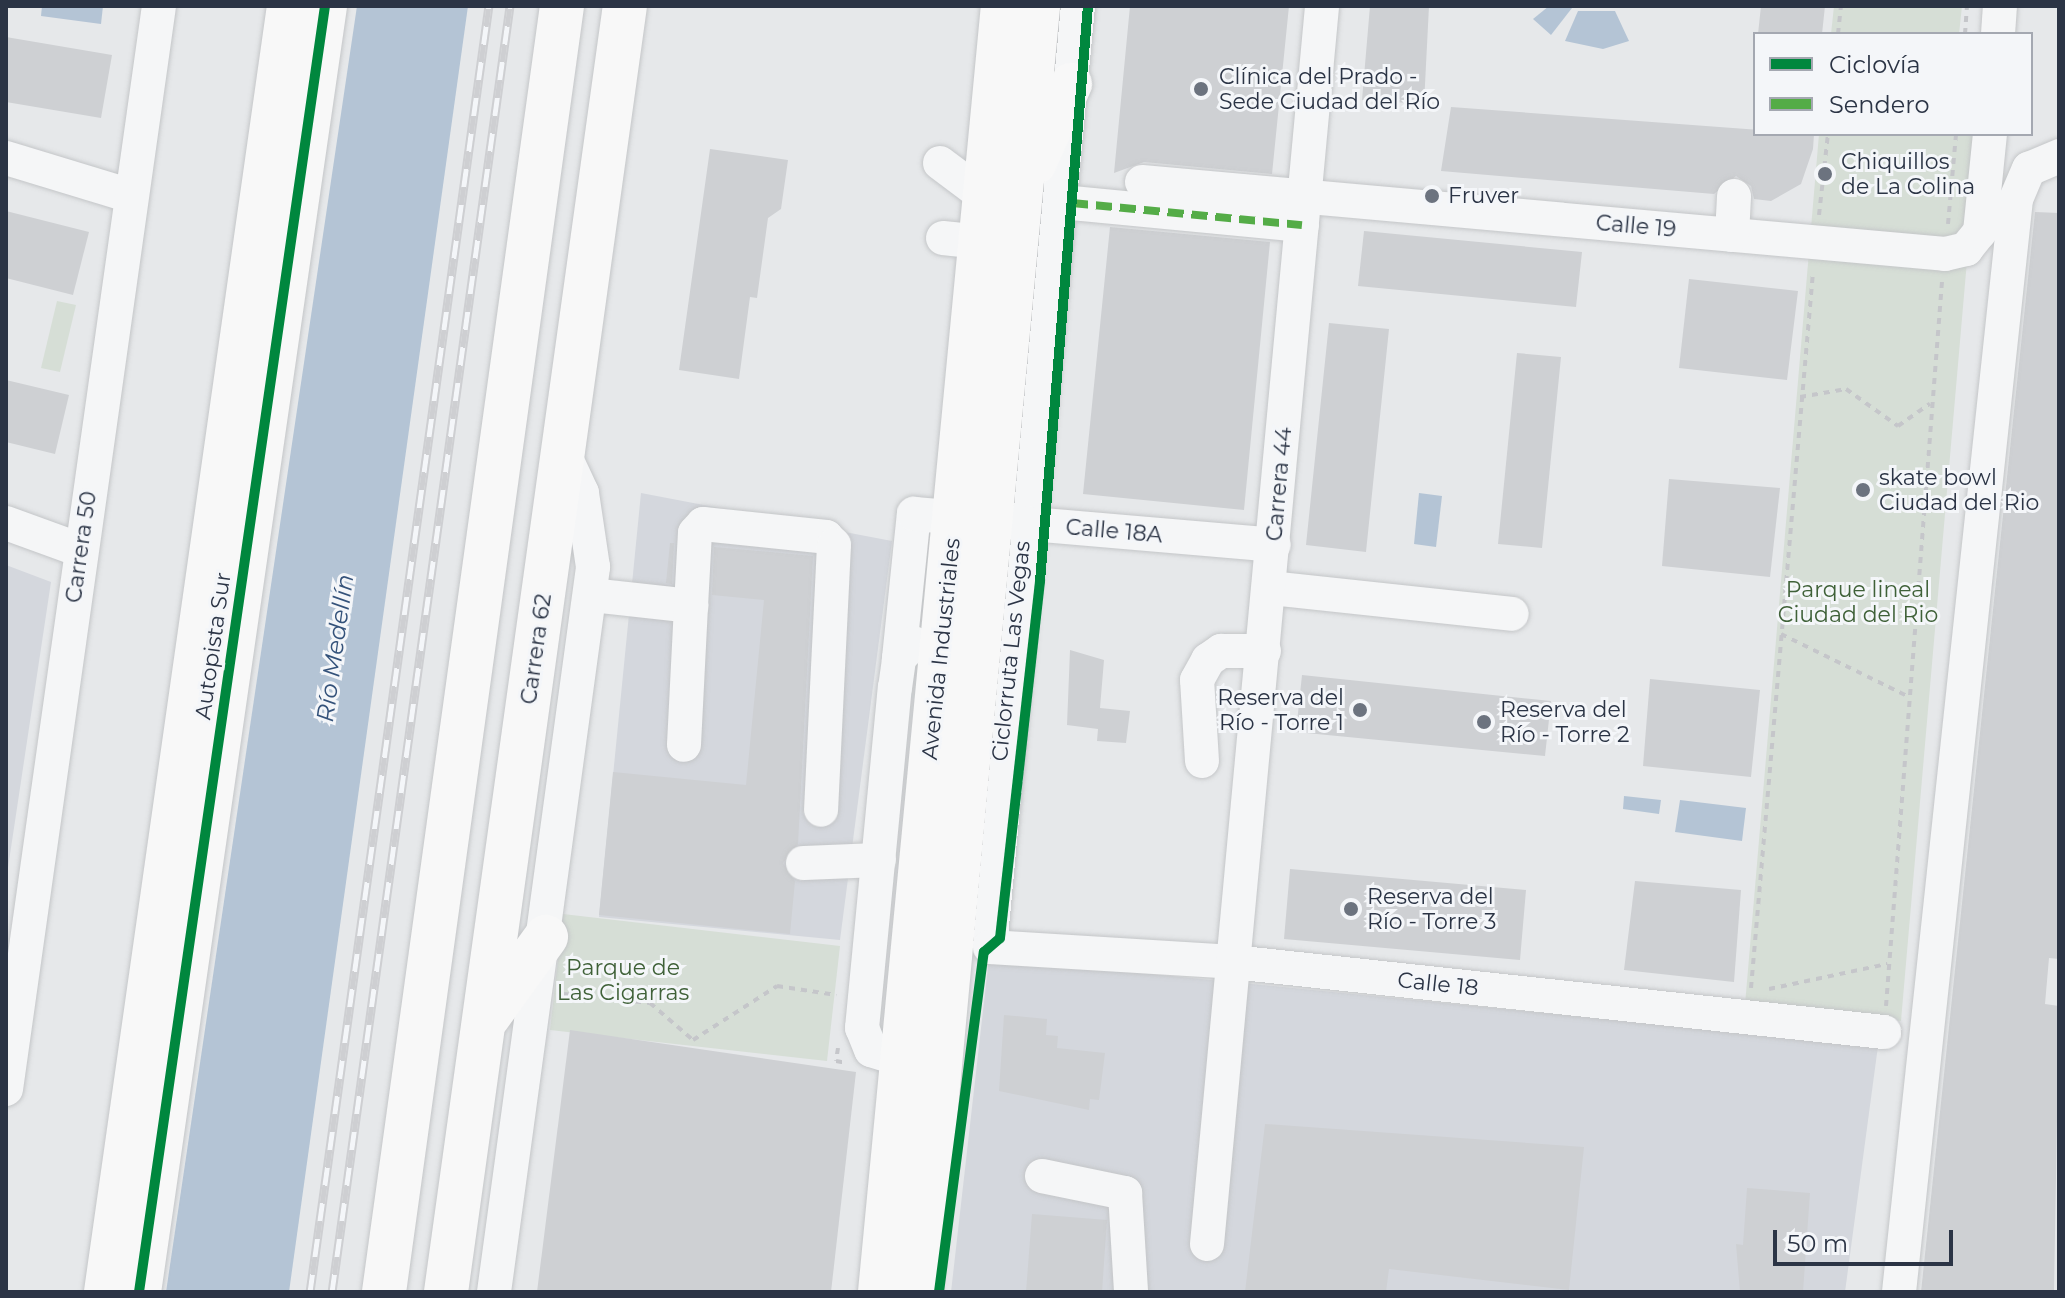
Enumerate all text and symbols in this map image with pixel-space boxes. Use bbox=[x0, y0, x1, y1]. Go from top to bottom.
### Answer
legend bbox=[1753, 32, 2033, 136]
text: Ciclovía bbox=[1829, 50, 1921, 79]
place label: Clínica del Prado - Sede Ciudad del Río bbox=[1219, 63, 1440, 114]
marker: Clínica del Prado - Sede Ciudad del Río bbox=[1190, 78, 1212, 100]
text: Sendero bbox=[1829, 90, 1930, 119]
place label: Chiquillos de La Colina bbox=[1841, 148, 1975, 200]
marker: Chiquillos de La Colina bbox=[1816, 165, 1834, 183]
place label: Fruver bbox=[1448, 183, 1519, 209]
marker: Fruver bbox=[1423, 187, 1441, 205]
street label: Calle 19 bbox=[1595, 209, 1677, 243]
street label: Carrera 44 bbox=[1261, 426, 1297, 542]
place label: skate bowl Ciudad del Rio bbox=[1879, 464, 2039, 516]
marker: skate bowl Ciudad del Rio bbox=[1854, 481, 1872, 499]
street label: Carrera 50 bbox=[60, 489, 102, 605]
street label: Calle 18A bbox=[1065, 514, 1163, 548]
street label: Avenida Industriales bbox=[916, 537, 966, 761]
street label: Ciclorruta Las Vegas bbox=[986, 539, 1036, 763]
street label: Autopista Sur bbox=[190, 571, 236, 721]
water label: Río Medellín bbox=[310, 572, 360, 724]
park label: Parque lineal Ciudad del Rio bbox=[1778, 576, 1938, 628]
street label: Carrera 62 bbox=[515, 592, 557, 706]
place label: Reserva del Río - Torre 1 bbox=[1217, 684, 1344, 736]
place label: Reserva del Río - Torre 2 bbox=[1500, 696, 1630, 748]
marker: Reserva del Río - Torre 1 bbox=[1351, 701, 1369, 719]
marker: Reserva del Río - Torre 2 bbox=[1475, 713, 1493, 731]
place label: Reserva del Río - Torre 3 bbox=[1367, 883, 1496, 934]
marker: Reserva del Río - Torre 3 bbox=[1342, 900, 1360, 918]
park label: Parque de Las Cigarras bbox=[557, 954, 689, 1006]
street label: Calle 18 bbox=[1396, 967, 1480, 1001]
scale bar bbox=[1777, 1214, 1957, 1264]
text: 50 m bbox=[1787, 1229, 1848, 1258]

